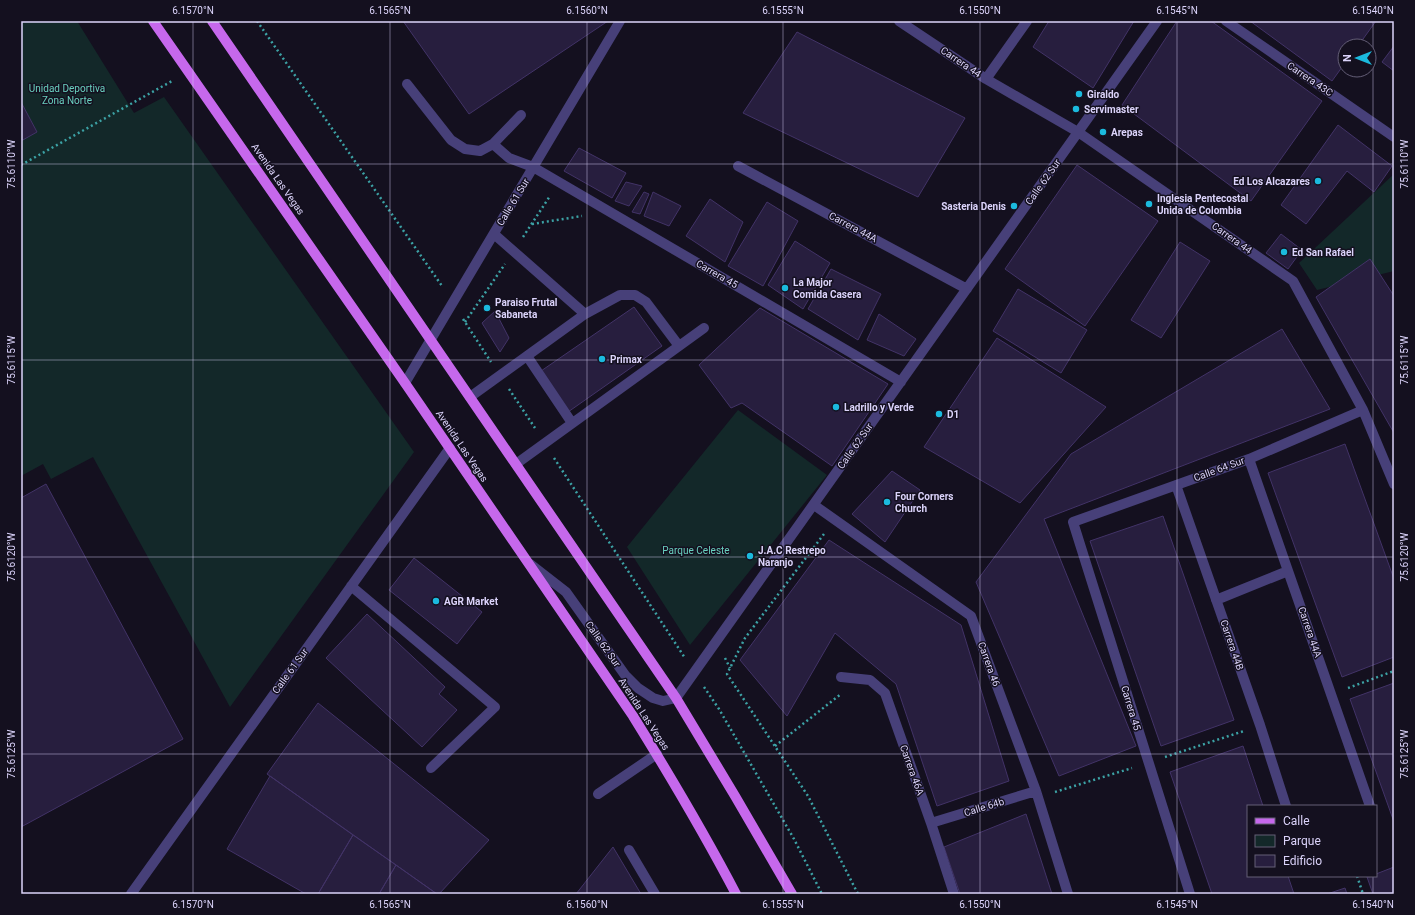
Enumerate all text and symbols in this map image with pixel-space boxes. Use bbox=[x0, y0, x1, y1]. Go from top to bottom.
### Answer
text: 6.1570°N bbox=[172, 5, 214, 16]
text: 6.1565°N bbox=[369, 5, 411, 16]
text: 6.1560°N bbox=[566, 5, 608, 16]
text: 6.1555°N bbox=[762, 5, 804, 16]
text: 6.1550°N bbox=[959, 5, 1001, 16]
text: 6.1545°N bbox=[1156, 5, 1198, 16]
text: 6.1540°N bbox=[1352, 5, 1394, 16]
north arrow bbox=[1337, 38, 1377, 78]
street label: Carrera 44 bbox=[939, 44, 984, 80]
text: N bbox=[1341, 54, 1354, 62]
street label: Carrera 43C bbox=[1285, 60, 1335, 99]
park label: Unidad Deportiva Zona Norte bbox=[29, 83, 105, 106]
marker: Giraldo bbox=[1074, 89, 1084, 99]
place label: Giraldo bbox=[1087, 89, 1120, 100]
marker: Servimaster bbox=[1071, 104, 1081, 114]
place label: Servimaster bbox=[1084, 104, 1139, 115]
marker: Arepas bbox=[1098, 127, 1108, 137]
place label: Arepas bbox=[1111, 127, 1143, 138]
text: 75.6110°W bbox=[6, 139, 17, 188]
text: 75.6110°W bbox=[1399, 139, 1410, 188]
street label: Avenida Las Vegas bbox=[249, 141, 307, 217]
street label: Calle 62 Sur bbox=[1023, 157, 1063, 207]
street label: Calle 61 Sur bbox=[495, 176, 532, 228]
place label: Ed Los Alcazares bbox=[1233, 176, 1310, 187]
marker: Ed Los Alcazares bbox=[1313, 176, 1323, 186]
place label: Inglesia Pentecostal Unida de Colombia bbox=[1157, 193, 1249, 216]
marker: Inglesia Pentecostal Unida de Colombia bbox=[1144, 199, 1154, 209]
place label: Sasteria Denis bbox=[941, 201, 1006, 212]
marker: Sasteria Denis bbox=[1009, 201, 1019, 211]
street label: Carrera 44A bbox=[827, 210, 879, 244]
street label: Carrera 44 bbox=[1210, 220, 1254, 256]
marker: Ed San Rafael bbox=[1279, 247, 1289, 257]
place label: Ed San Rafael bbox=[1292, 247, 1354, 258]
street label: Carrera 45 bbox=[694, 258, 740, 291]
place label: La Major Comida Casera bbox=[793, 277, 862, 300]
marker: La Major Comida Casera bbox=[780, 283, 790, 293]
place label: Paraiso Frutal Sabaneta bbox=[495, 297, 558, 320]
marker: Paraiso Frutal Sabaneta bbox=[482, 303, 492, 313]
text: 75.6115°W bbox=[6, 335, 17, 384]
text: 75.6115°W bbox=[1399, 335, 1410, 384]
marker: Primax bbox=[597, 354, 607, 364]
place label: Primax bbox=[610, 354, 643, 365]
marker: Ladrillo y Verde bbox=[831, 402, 841, 412]
place label: Ladrillo y Verde bbox=[844, 402, 915, 413]
street label: Avenida Las Vegas bbox=[434, 408, 490, 484]
marker: D1 bbox=[934, 409, 944, 419]
place label: D1 bbox=[947, 409, 959, 420]
street label: Calle 62 Sur bbox=[835, 421, 875, 471]
street label: Calle 64 Sur bbox=[1192, 455, 1246, 483]
place label: Four Corners Church bbox=[895, 491, 953, 514]
marker: Four Corners Church bbox=[882, 497, 892, 507]
text: 75.6120°W bbox=[6, 532, 17, 581]
text: 75.6120°W bbox=[1399, 532, 1410, 581]
park label: Parque Celeste bbox=[662, 545, 730, 556]
place label: J.A.C Restrepo Naranjo bbox=[758, 545, 826, 568]
marker: J.A.C Restrepo Naranjo bbox=[745, 551, 755, 561]
marker: AGR Market bbox=[431, 596, 441, 606]
place label: AGR Market bbox=[444, 596, 499, 607]
street label: Carrera 44A bbox=[1296, 605, 1324, 659]
street label: Carrera 44B bbox=[1218, 618, 1246, 672]
street label: Calle 62 Sur bbox=[583, 619, 623, 669]
street label: Carrera 46 bbox=[976, 640, 1002, 688]
street label: Calle 61 Sur bbox=[270, 646, 310, 696]
street label: Avenida Las Vegas bbox=[617, 676, 671, 752]
street label: Carrera 45 bbox=[1119, 684, 1143, 732]
text: 75.6125°W bbox=[6, 729, 17, 778]
text: 75.6125°W bbox=[1399, 729, 1410, 778]
street label: Carrera 46A bbox=[898, 743, 926, 797]
street label: Calle 64b bbox=[963, 796, 1006, 818]
legend bbox=[1247, 805, 1377, 877]
text: Calle bbox=[1283, 814, 1310, 828]
text: Parque bbox=[1283, 834, 1321, 848]
text: Edificio bbox=[1283, 854, 1322, 868]
text: 6.1570°N bbox=[172, 899, 214, 910]
text: 6.1565°N bbox=[369, 899, 411, 910]
text: 6.1560°N bbox=[566, 899, 608, 910]
text: 6.1555°N bbox=[762, 899, 804, 910]
text: 6.1550°N bbox=[959, 899, 1001, 910]
text: 6.1545°N bbox=[1156, 899, 1198, 910]
text: 6.1540°N bbox=[1352, 899, 1394, 910]

